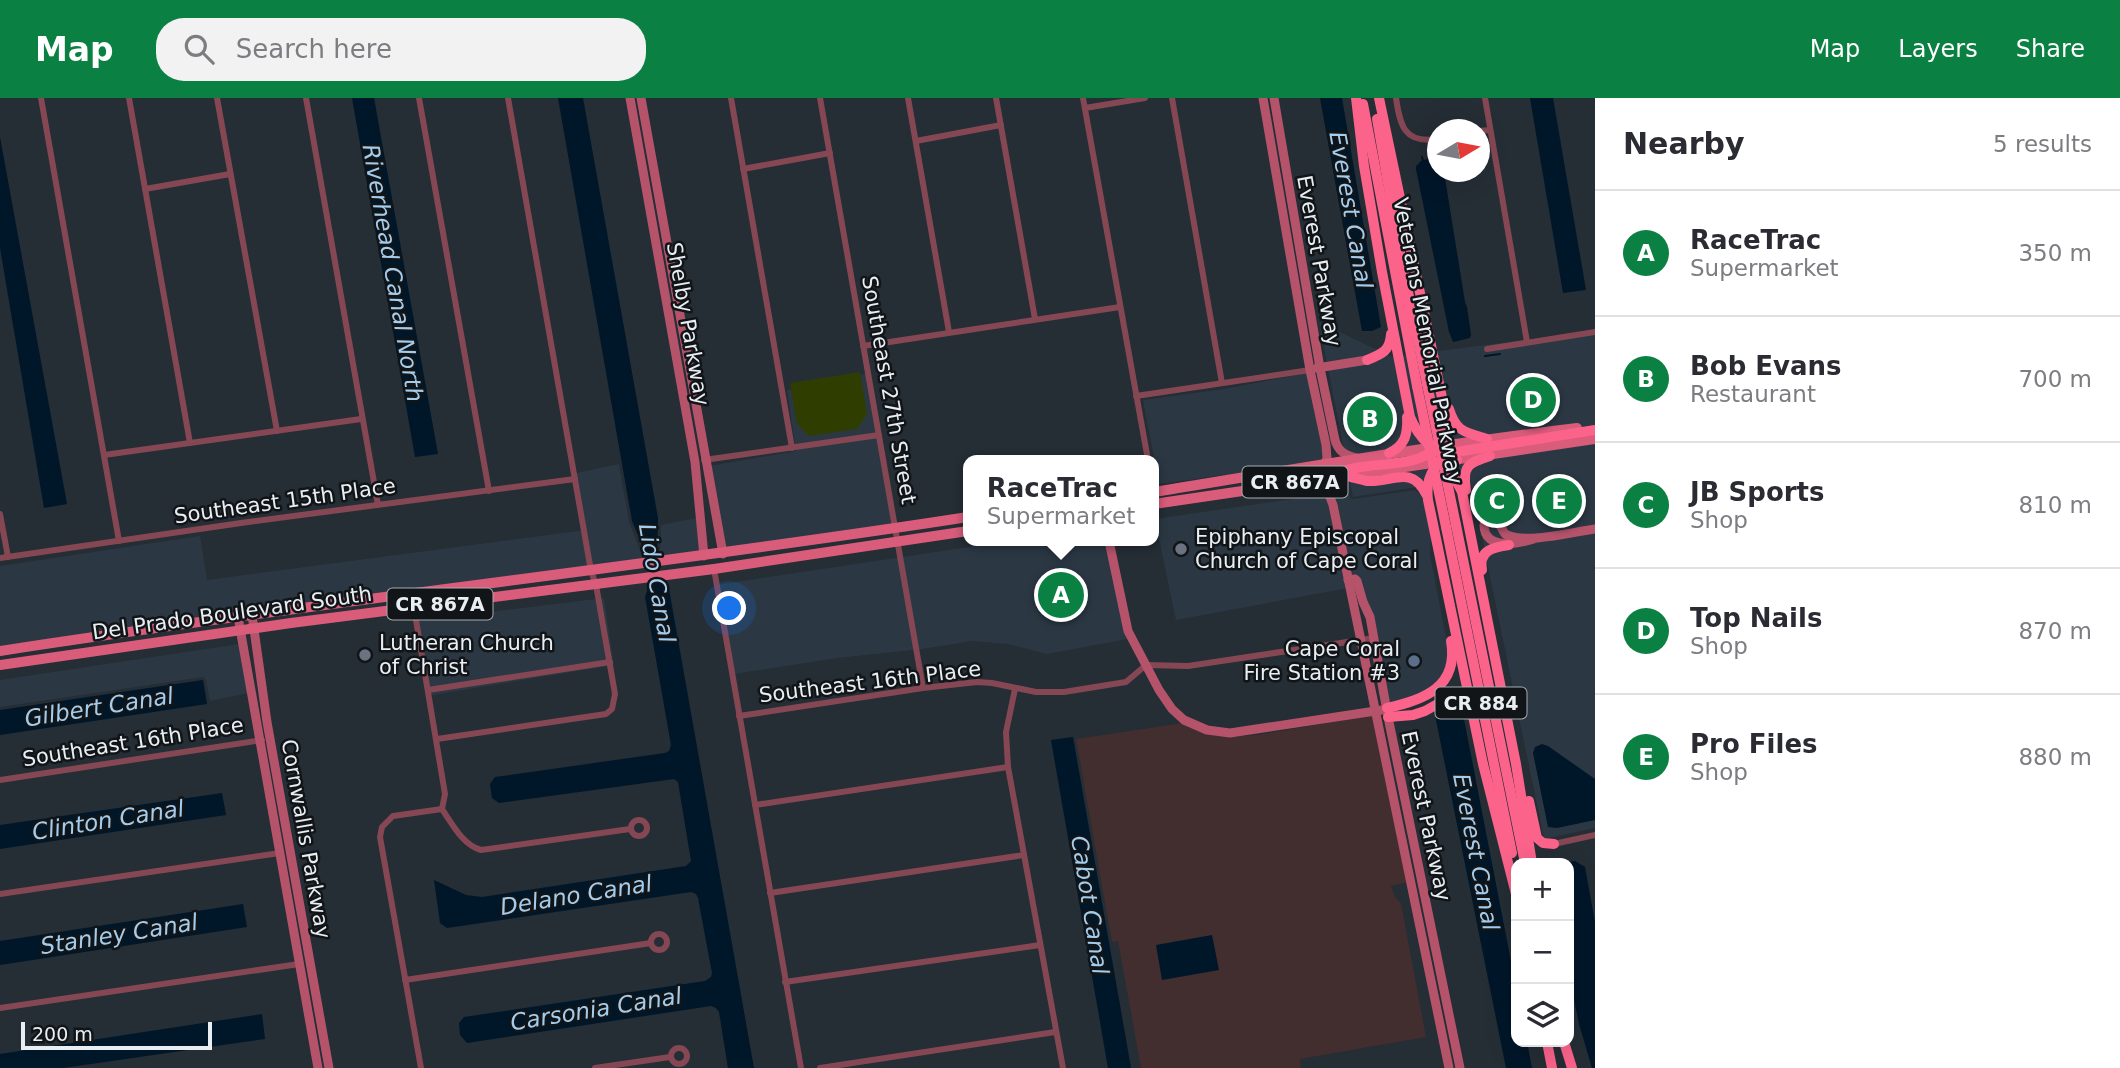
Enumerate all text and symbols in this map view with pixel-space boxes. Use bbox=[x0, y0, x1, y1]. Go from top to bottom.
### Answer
search box bbox=[156, 18, 646, 81]
text: Map bbox=[35, 30, 114, 69]
icon: search bbox=[180, 30, 218, 68]
text: Search here bbox=[236, 34, 392, 64]
text: Map bbox=[1810, 35, 1860, 63]
text: Layers bbox=[1898, 35, 1978, 63]
text: Share bbox=[2016, 35, 2085, 63]
north arrow bbox=[1427, 119, 1490, 182]
text: Nearby bbox=[1623, 126, 1745, 161]
water label: Everest Canal bbox=[1324, 129, 1378, 291]
text: 5 results bbox=[1993, 131, 2092, 157]
water label: Riverhead Canal North bbox=[358, 142, 428, 404]
street label: Everest Parkway bbox=[1292, 174, 1346, 348]
street label: Veterans Memorial Parkway bbox=[1388, 196, 1468, 486]
text: RaceTrac bbox=[1690, 225, 1821, 255]
street label: Shelby Parkway bbox=[662, 240, 714, 408]
text: A bbox=[1637, 240, 1655, 266]
text: 350 m bbox=[2018, 240, 2092, 266]
text: Supermarket bbox=[1690, 255, 1839, 281]
street label: Southeast 27th Street bbox=[857, 274, 921, 506]
text: Bob Evans bbox=[1690, 351, 1842, 381]
text: B bbox=[1637, 366, 1655, 392]
text: 700 m bbox=[2018, 366, 2092, 392]
pin: D bbox=[1510, 374, 1556, 426]
text: Restaurant bbox=[1690, 381, 1816, 407]
pin: B bbox=[1347, 393, 1393, 445]
popup bbox=[963, 455, 1159, 546]
road number: CR 867A bbox=[1242, 466, 1348, 498]
text: RaceTrac bbox=[987, 473, 1118, 503]
street label: Southeast 15th Place bbox=[173, 474, 397, 528]
pin: C bbox=[1474, 475, 1520, 527]
pin: E bbox=[1536, 475, 1582, 527]
text: JB Sports bbox=[1690, 477, 1824, 507]
text: C bbox=[1638, 492, 1654, 518]
text: 810 m bbox=[2018, 492, 2092, 518]
text: Supermarket bbox=[987, 503, 1135, 529]
text: Shop bbox=[1690, 507, 1748, 533]
water label: Lido Canal bbox=[634, 521, 680, 645]
place label: Epiphany Episcopal Church of Cape Coral bbox=[1195, 525, 1418, 573]
marker: Epiphany Episcopal Church of Cape Coral bbox=[1173, 541, 1189, 557]
pin: A bbox=[1038, 569, 1084, 621]
street label: Del Prado Boulevard South bbox=[91, 581, 373, 645]
road number: CR 867A bbox=[388, 589, 492, 620]
your location bbox=[712, 591, 746, 625]
text: Top Nails bbox=[1690, 603, 1822, 633]
text: D bbox=[1636, 618, 1656, 644]
text: 870 m bbox=[2018, 618, 2092, 644]
place label: Lutheran Church of Christ bbox=[379, 631, 554, 679]
text: Shop bbox=[1690, 633, 1748, 659]
place label: Cape Coral Fire Station #3 bbox=[1244, 637, 1400, 685]
marker: Lutheran Church of Christ bbox=[357, 647, 373, 663]
marker: Cape Coral Fire Station #3 bbox=[1406, 653, 1422, 669]
street label: Southeast 16th Place bbox=[758, 656, 982, 708]
water label: Gilbert Canal bbox=[23, 682, 176, 732]
road number: CR 884 bbox=[1436, 688, 1526, 718]
street label: Southeast 16th Place bbox=[21, 713, 245, 771]
street label: Everest Parkway bbox=[1396, 729, 1456, 903]
text: Pro Files bbox=[1690, 729, 1818, 759]
street label: Cornwallis Parkway bbox=[277, 737, 335, 941]
text: E bbox=[1638, 744, 1654, 770]
text: 880 m bbox=[2018, 744, 2092, 770]
text: Shop bbox=[1690, 759, 1748, 785]
water label: Everest Canal bbox=[1448, 771, 1504, 933]
water label: Clinton Canal bbox=[30, 795, 186, 845]
water label: Cabot Canal bbox=[1066, 834, 1114, 977]
map controls bbox=[1511, 858, 1574, 1047]
button: + bbox=[1511, 858, 1574, 921]
water label: Delano Canal bbox=[498, 870, 654, 920]
water label: Stanley Canal bbox=[38, 909, 200, 959]
button: − bbox=[1511, 921, 1574, 984]
water label: Carsonia Canal bbox=[508, 983, 684, 1035]
button: layers bbox=[1511, 984, 1574, 1047]
scale bar bbox=[21, 1019, 212, 1051]
text: 200 m bbox=[32, 1023, 93, 1045]

